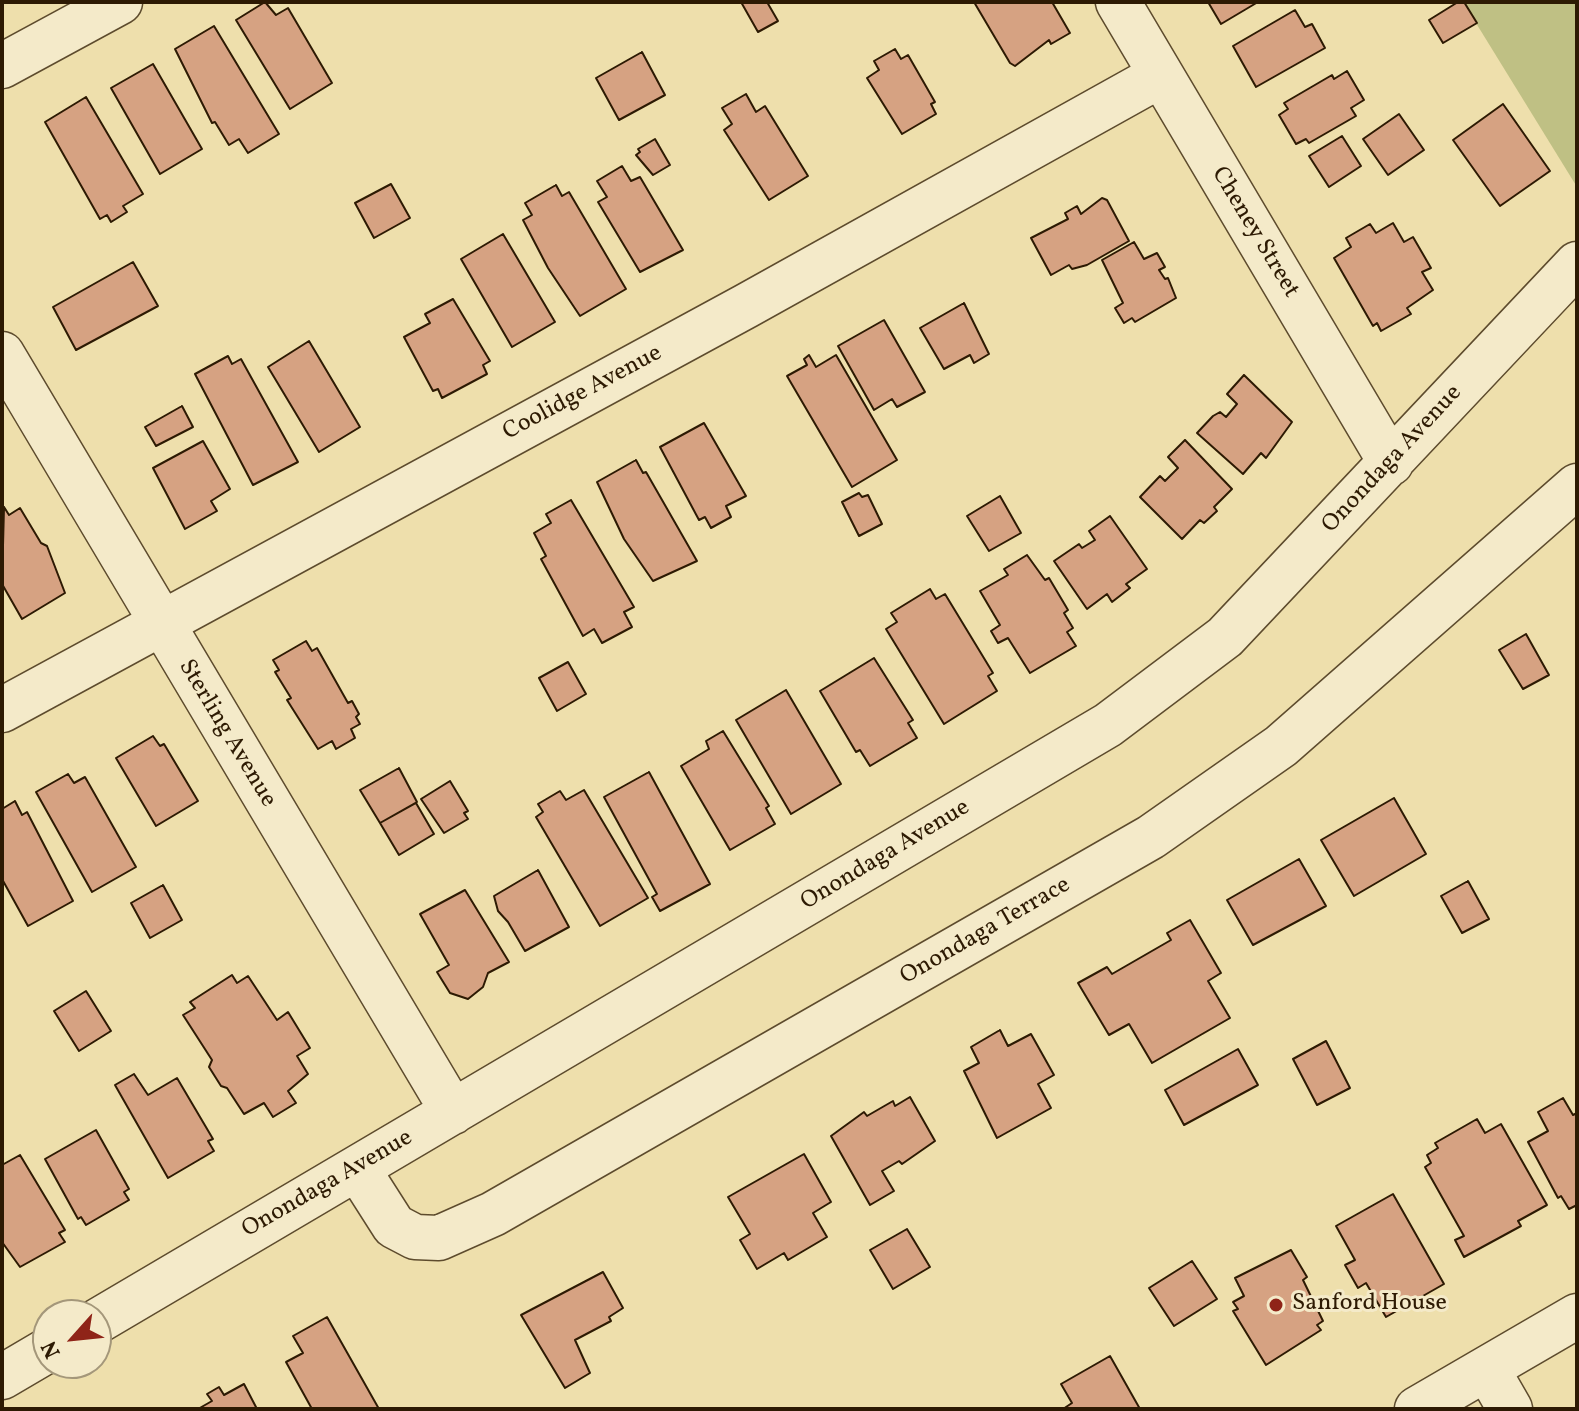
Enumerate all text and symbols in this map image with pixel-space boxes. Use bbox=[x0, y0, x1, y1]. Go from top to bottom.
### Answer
street label: Cheney Street bbox=[1204, 162, 1304, 304]
street label: Coolidge Avenue bbox=[499, 340, 667, 448]
street label: Onondaga Avenue bbox=[1317, 380, 1469, 540]
street label: Sterling Avenue bbox=[171, 655, 281, 813]
street label: Onondaga Avenue bbox=[796, 794, 976, 918]
street label: Onondaga Terrace bbox=[896, 872, 1076, 992]
street label: Onondaga Avenue bbox=[238, 1125, 418, 1245]
place label: Sanford House bbox=[1292, 1291, 1447, 1319]
marker: Sanford House bbox=[1267, 1296, 1285, 1314]
north arrow bbox=[32, 1299, 112, 1379]
text: N bbox=[35, 1335, 69, 1363]

